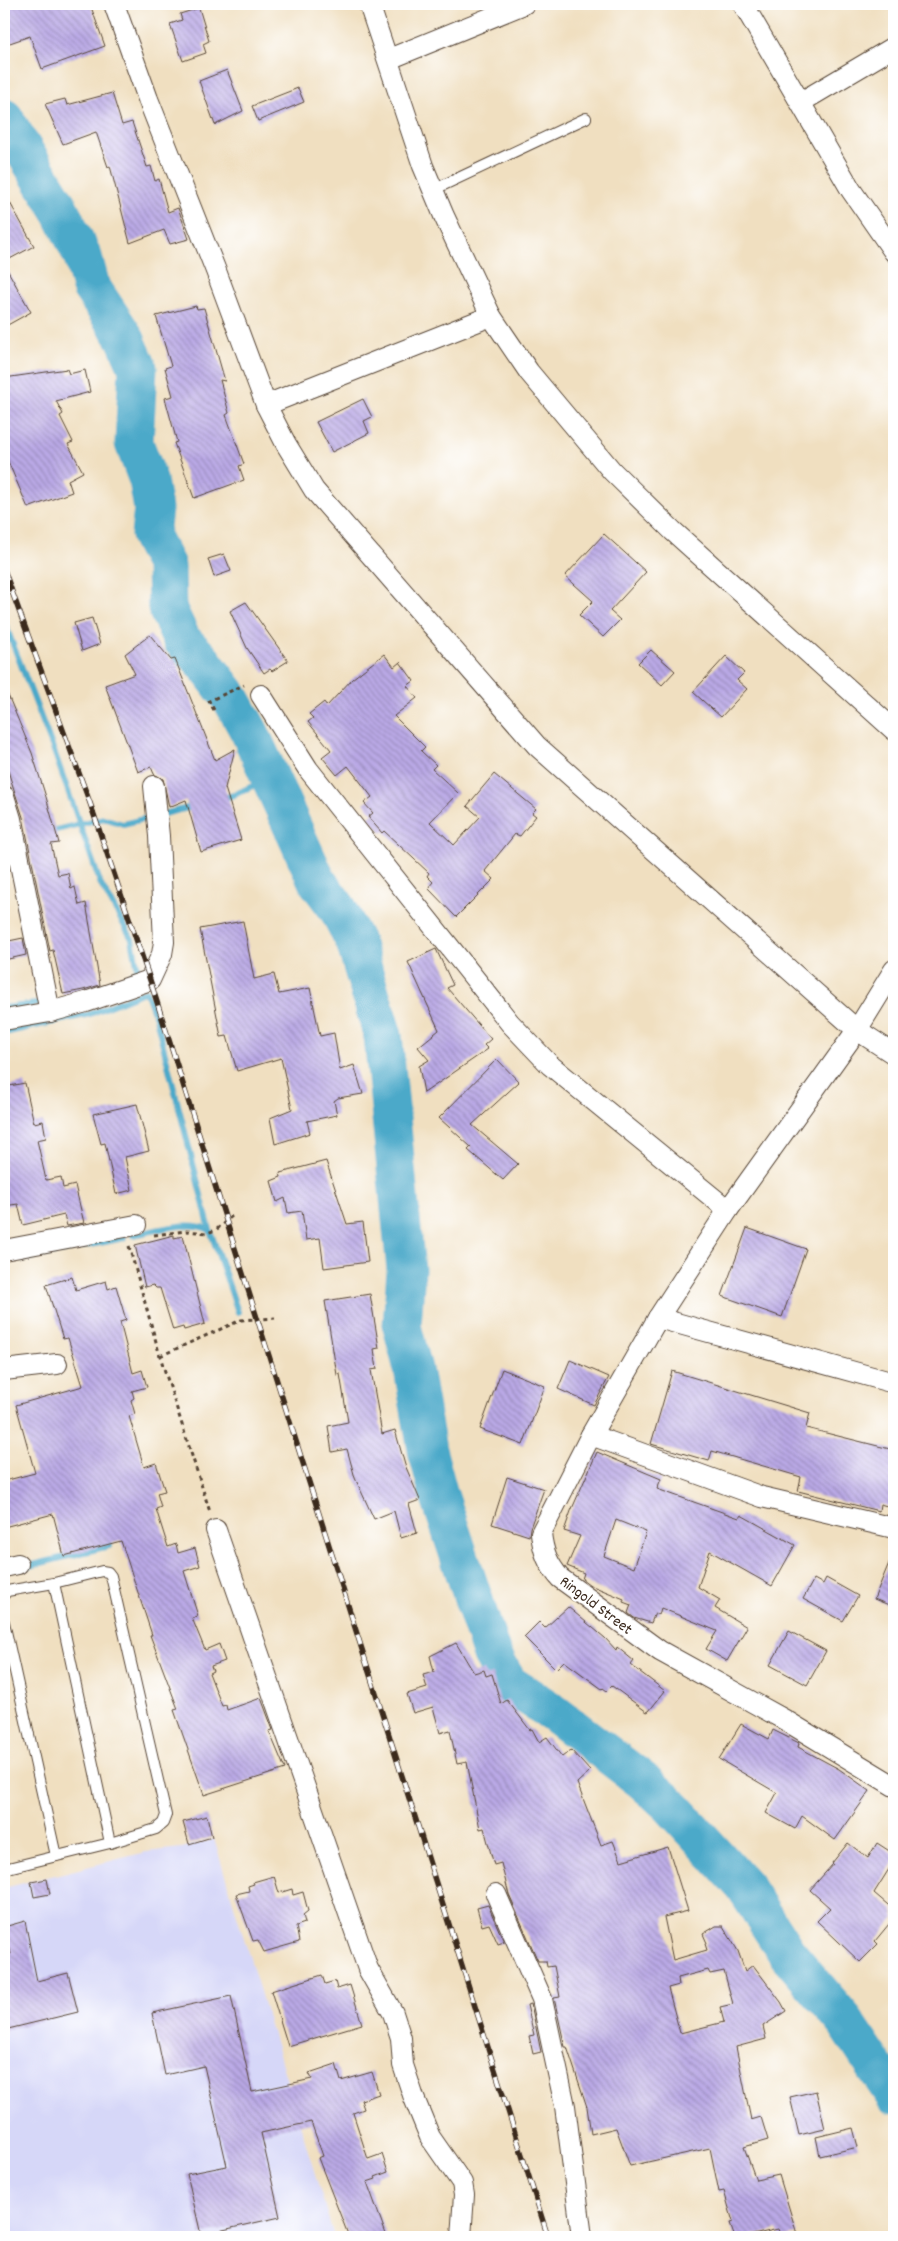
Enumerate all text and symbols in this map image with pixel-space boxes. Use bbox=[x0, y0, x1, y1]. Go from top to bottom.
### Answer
street label: Ringold Street bbox=[554, 1571, 637, 1641]

